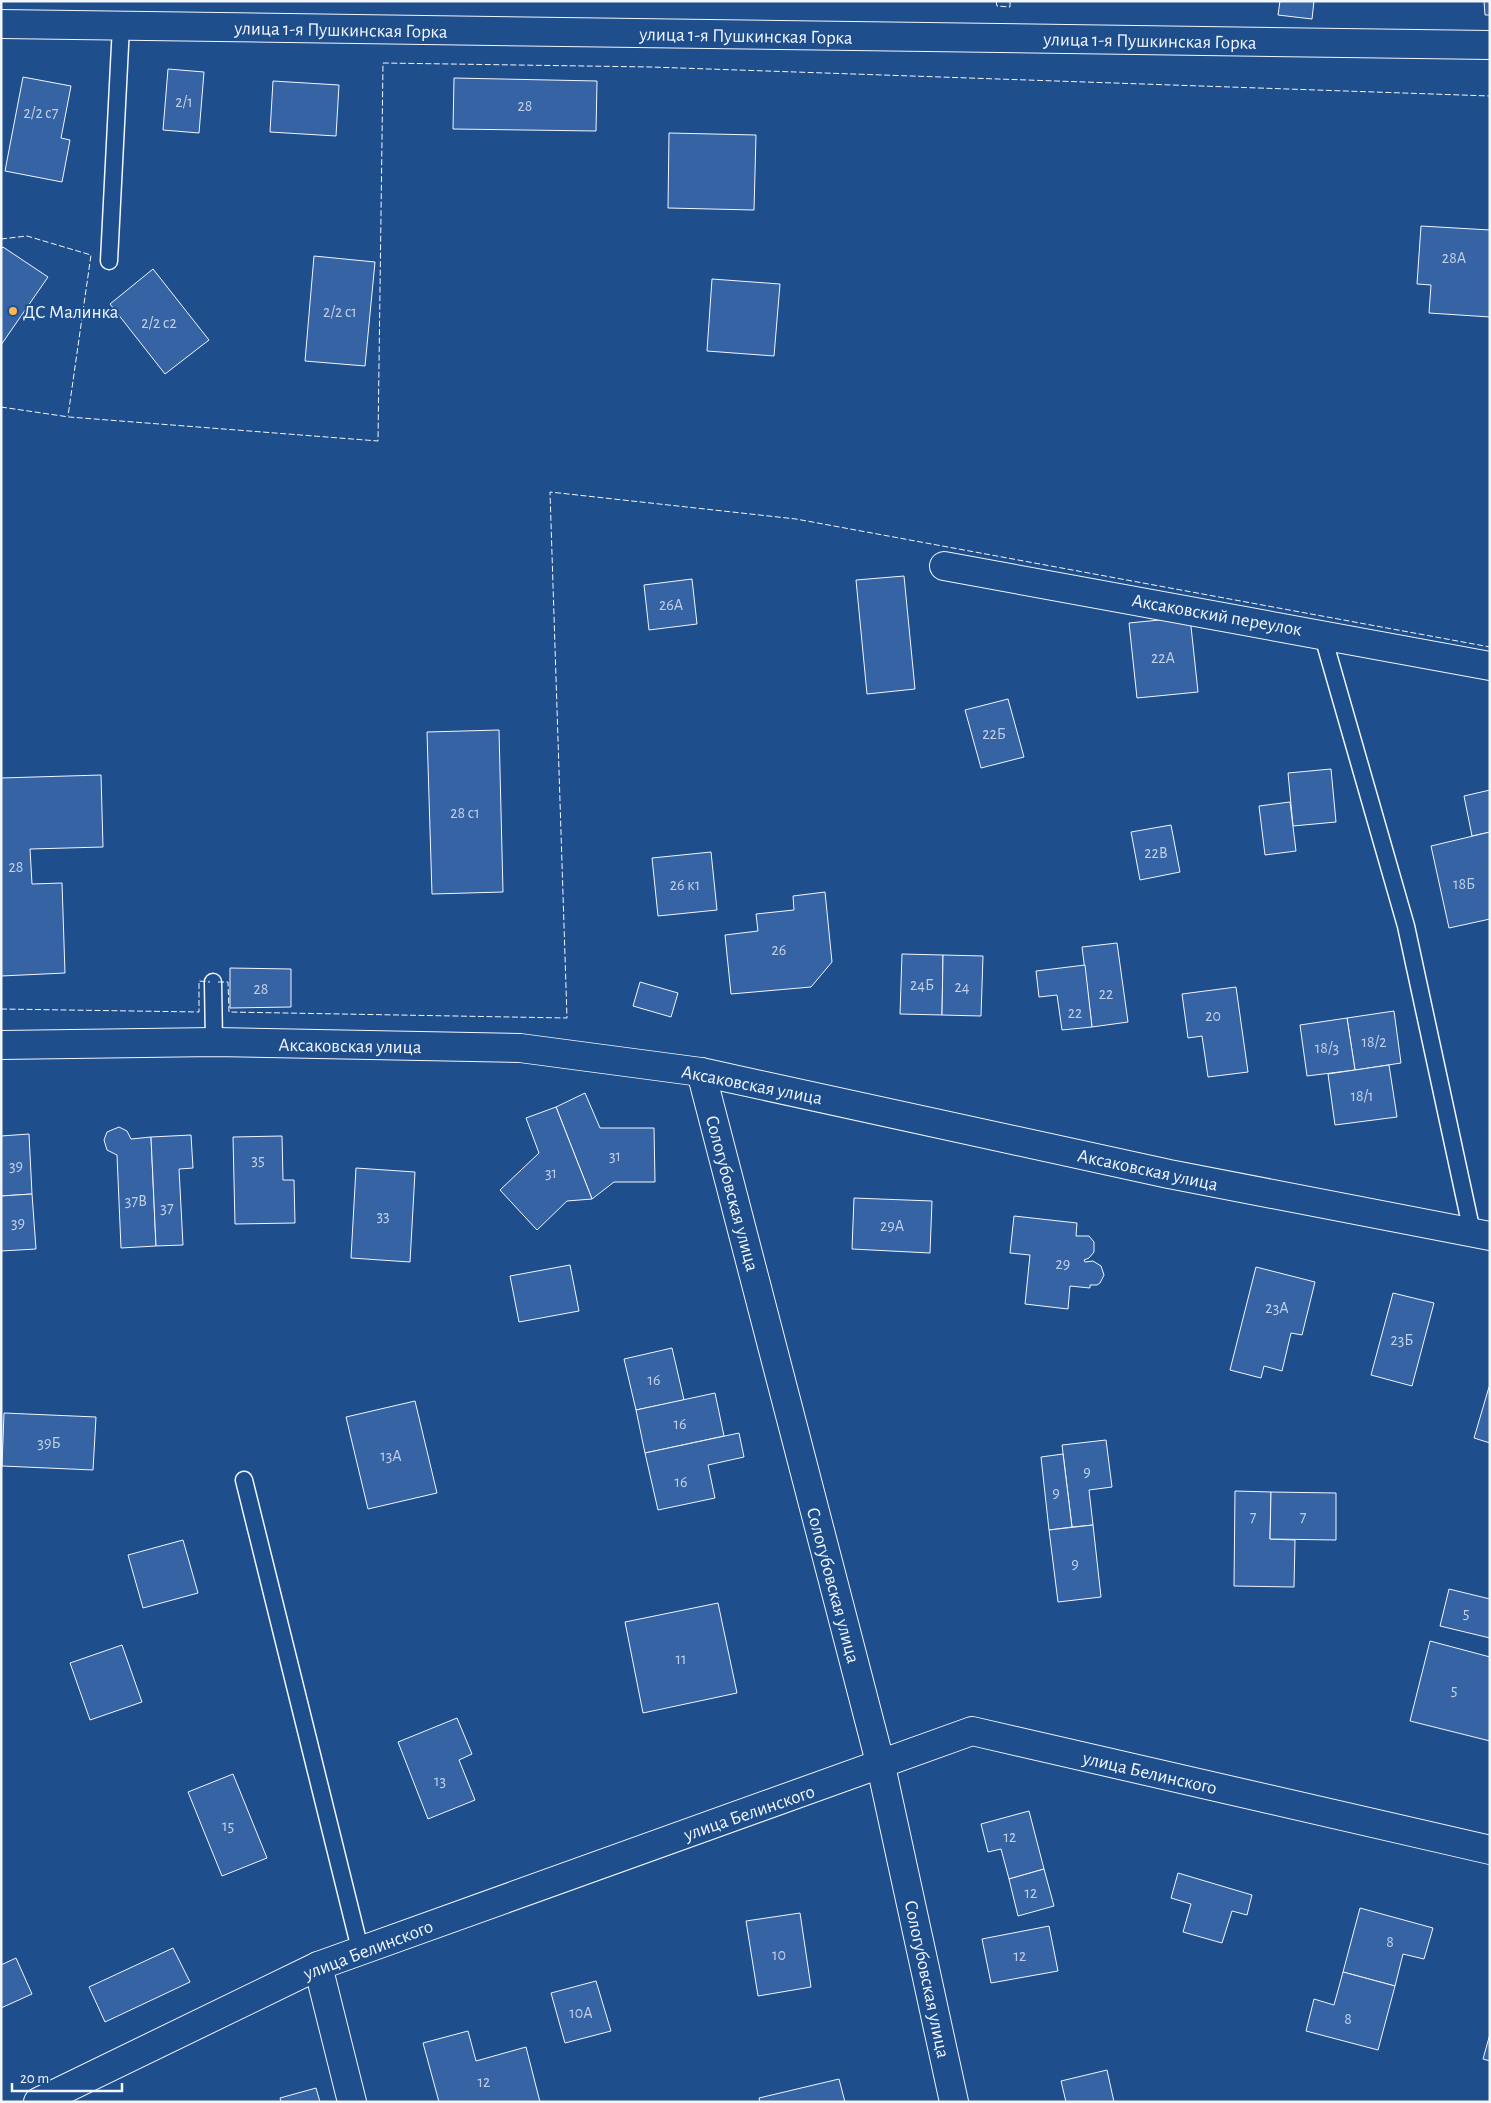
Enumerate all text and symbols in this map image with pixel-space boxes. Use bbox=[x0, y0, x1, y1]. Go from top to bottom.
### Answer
street label: улица 1-я Пушкинская Горка bbox=[233, 19, 448, 42]
street label: улица 1-я Пушкинская Горка bbox=[638, 25, 853, 48]
street label: улица 1-я Пушкинская Горка bbox=[1042, 30, 1257, 53]
house number: 2/1 bbox=[175, 94, 193, 110]
house number: 28 bbox=[518, 98, 532, 114]
house number: 2/2 с7 bbox=[24, 105, 59, 121]
house number: 28А bbox=[1442, 250, 1467, 266]
place label: ДС Малинка bbox=[23, 303, 119, 322]
house number: 2/2 с1 bbox=[323, 304, 357, 320]
marker: ДС Малинка bbox=[7, 305, 19, 317]
house number: 2/2 с2 bbox=[141, 315, 177, 331]
street label: Аксаковский переулок bbox=[1130, 591, 1303, 640]
house number: 26А bbox=[659, 597, 684, 613]
house number: 22А bbox=[1151, 650, 1176, 666]
house number: 22Б bbox=[982, 726, 1006, 742]
house number: 28 с1 bbox=[450, 805, 480, 821]
house number: 22В bbox=[1144, 845, 1168, 861]
house number: 28 bbox=[9, 859, 23, 875]
house number: 18Б bbox=[1453, 876, 1475, 892]
house number: 26 к1 bbox=[670, 877, 700, 893]
house number: 26 bbox=[772, 942, 786, 958]
house number: 24Б bbox=[910, 977, 934, 993]
house number: 24 bbox=[955, 979, 970, 995]
house number: 28 bbox=[254, 981, 268, 997]
house number: 22 bbox=[1099, 986, 1113, 1002]
house number: 22 bbox=[1068, 1005, 1082, 1021]
house number: 20 bbox=[1205, 1008, 1221, 1024]
house number: 18/2 bbox=[1362, 1034, 1386, 1050]
street label: Аксаковская улица bbox=[278, 1036, 422, 1057]
house number: 18/3 bbox=[1315, 1040, 1339, 1056]
street label: Аксаковская улица bbox=[680, 1062, 824, 1109]
house number: 18/1 bbox=[1350, 1088, 1374, 1104]
street label: Сологубовская улица bbox=[702, 1113, 762, 1274]
street label: Аксаковская улица bbox=[1076, 1146, 1220, 1195]
house number: 31 bbox=[609, 1148, 621, 1164]
house number: 35 bbox=[251, 1152, 265, 1168]
house number: 39 bbox=[9, 1158, 23, 1174]
house number: 31 bbox=[545, 1165, 557, 1181]
house number: 37В bbox=[125, 1193, 147, 1209]
house number: 37 bbox=[160, 1200, 174, 1216]
house number: 33 bbox=[376, 1208, 390, 1224]
house number: 39 bbox=[11, 1215, 25, 1231]
house number: 29А bbox=[880, 1218, 905, 1234]
house number: 29 bbox=[1056, 1256, 1070, 1272]
house number: 23А bbox=[1265, 1300, 1289, 1316]
house number: 23Б bbox=[1390, 1332, 1414, 1348]
house number: 16 bbox=[647, 1372, 661, 1388]
house number: 16 bbox=[673, 1416, 687, 1432]
house number: 39Б bbox=[37, 1435, 61, 1451]
house number: 13А bbox=[380, 1448, 402, 1464]
house number: 9 bbox=[1083, 1464, 1091, 1480]
house number: 16 bbox=[674, 1474, 688, 1490]
house number: 9 bbox=[1052, 1485, 1060, 1501]
street label: Сологубовская улица bbox=[803, 1505, 863, 1666]
house number: 7 bbox=[1250, 1509, 1257, 1525]
house number: 7 bbox=[1300, 1509, 1307, 1525]
house number: 9 bbox=[1071, 1556, 1079, 1572]
house number: 5 bbox=[1463, 1605, 1469, 1621]
house number: 11 bbox=[675, 1651, 687, 1667]
house number: 5 bbox=[1451, 1682, 1457, 1698]
street label: улица Белинского bbox=[1080, 1749, 1219, 1798]
house number: 13 bbox=[434, 1773, 446, 1789]
street label: улица Белинского bbox=[681, 1782, 817, 1845]
house number: 15 bbox=[222, 1818, 234, 1834]
house number: 12 bbox=[1004, 1829, 1016, 1845]
house number: 12 bbox=[1025, 1885, 1037, 1901]
street label: Сологубовская улица bbox=[901, 1899, 953, 2060]
street label: улица Белинского bbox=[300, 1917, 436, 1984]
house number: 8 bbox=[1386, 1934, 1394, 1950]
house number: 10 bbox=[772, 1947, 786, 1963]
house number: 12 bbox=[1014, 1948, 1026, 1964]
house number: 10А bbox=[569, 2005, 593, 2021]
house number: 8 bbox=[1344, 2011, 1352, 2027]
scale bar bbox=[12, 2060, 122, 2092]
text: 20 m bbox=[20, 2071, 49, 2086]
house number: 12 bbox=[478, 2074, 490, 2090]

